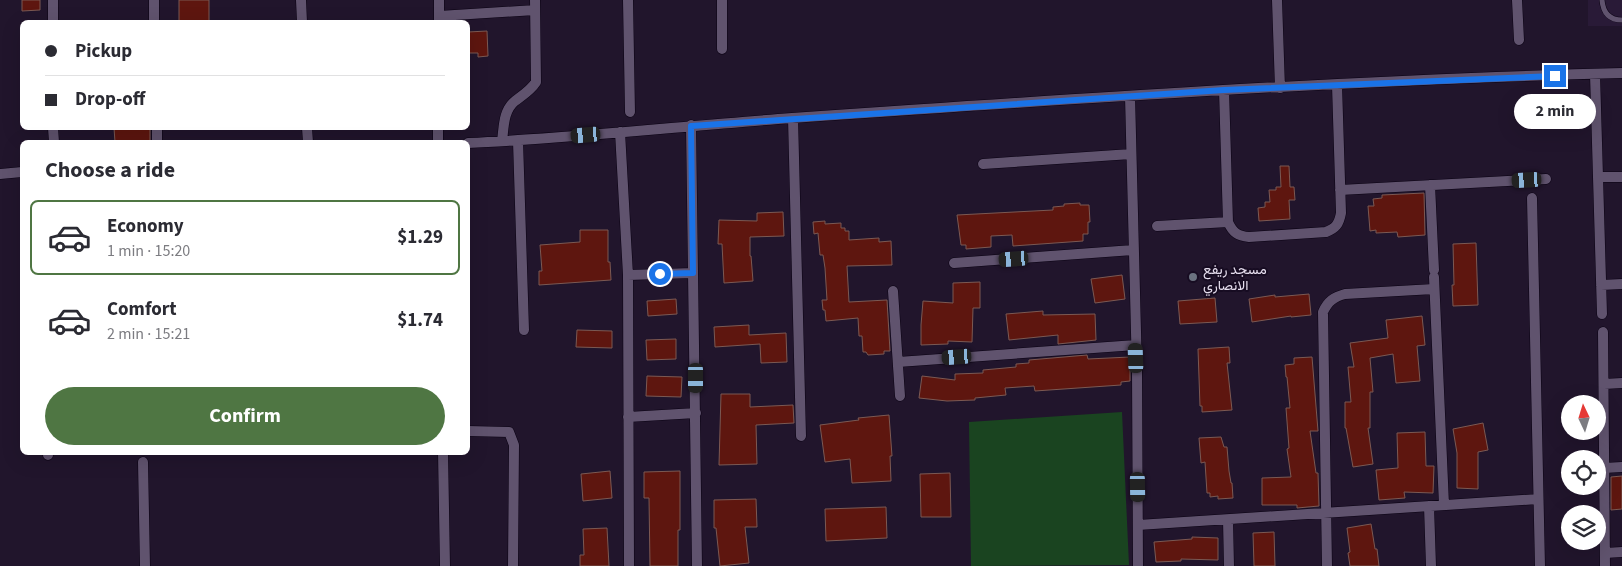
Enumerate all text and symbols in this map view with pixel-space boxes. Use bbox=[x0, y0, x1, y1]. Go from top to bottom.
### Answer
text: Pickup bbox=[75, 38, 132, 65]
route end bbox=[1544, 65, 1566, 87]
text: Drop-off bbox=[75, 86, 145, 113]
callout: 2 min bbox=[1514, 94, 1596, 128]
text: 2 min bbox=[1536, 100, 1574, 122]
car bbox=[570, 126, 601, 144]
text: Choose a ride bbox=[45, 154, 175, 186]
car bbox=[1511, 172, 1542, 188]
text: Economy bbox=[107, 213, 184, 240]
icon: car bbox=[47, 215, 92, 260]
text: $1.29 bbox=[397, 224, 443, 251]
text: 1 min · 15:20 bbox=[107, 240, 190, 262]
car bbox=[998, 250, 1029, 268]
place label: مسجد ريفع الانصاري bbox=[1203, 260, 1267, 297]
route start bbox=[649, 263, 671, 285]
marker: مسجد ريفع الانصاري bbox=[1187, 271, 1199, 283]
text: Comfort bbox=[107, 296, 177, 323]
icon: car bbox=[47, 298, 92, 343]
text: $1.74 bbox=[397, 307, 443, 334]
text: 2 min · 15:21 bbox=[107, 323, 190, 345]
car bbox=[1127, 343, 1144, 373]
car bbox=[941, 348, 972, 366]
car bbox=[688, 363, 703, 393]
button: Confirm bbox=[45, 387, 445, 445]
north arrow bbox=[1561, 395, 1606, 440]
map controls bbox=[1561, 395, 1606, 550]
button: locate bbox=[1561, 450, 1606, 495]
car bbox=[1130, 472, 1145, 502]
button: layers bbox=[1561, 505, 1606, 550]

